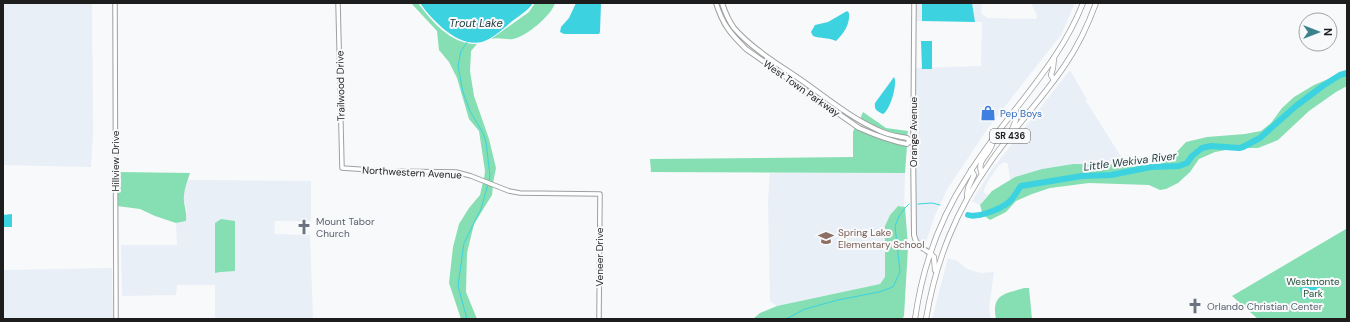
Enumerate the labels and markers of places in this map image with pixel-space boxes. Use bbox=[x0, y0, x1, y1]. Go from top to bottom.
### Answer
shop icon: Pep Boys bbox=[979, 104, 997, 122]
place label: Pep Boys bbox=[1000, 107, 1042, 120]
place label: Mount Tabor Church bbox=[316, 215, 375, 240]
church icon: Mount Tabor Church bbox=[295, 218, 313, 236]
place label: Spring Lake Elementary School bbox=[838, 226, 925, 251]
school or university icon: Spring Lake Elementary School bbox=[817, 229, 835, 247]
church icon: Orlando Christian Center bbox=[1186, 297, 1204, 315]
place label: Orlando Christian Center bbox=[1207, 300, 1323, 313]

